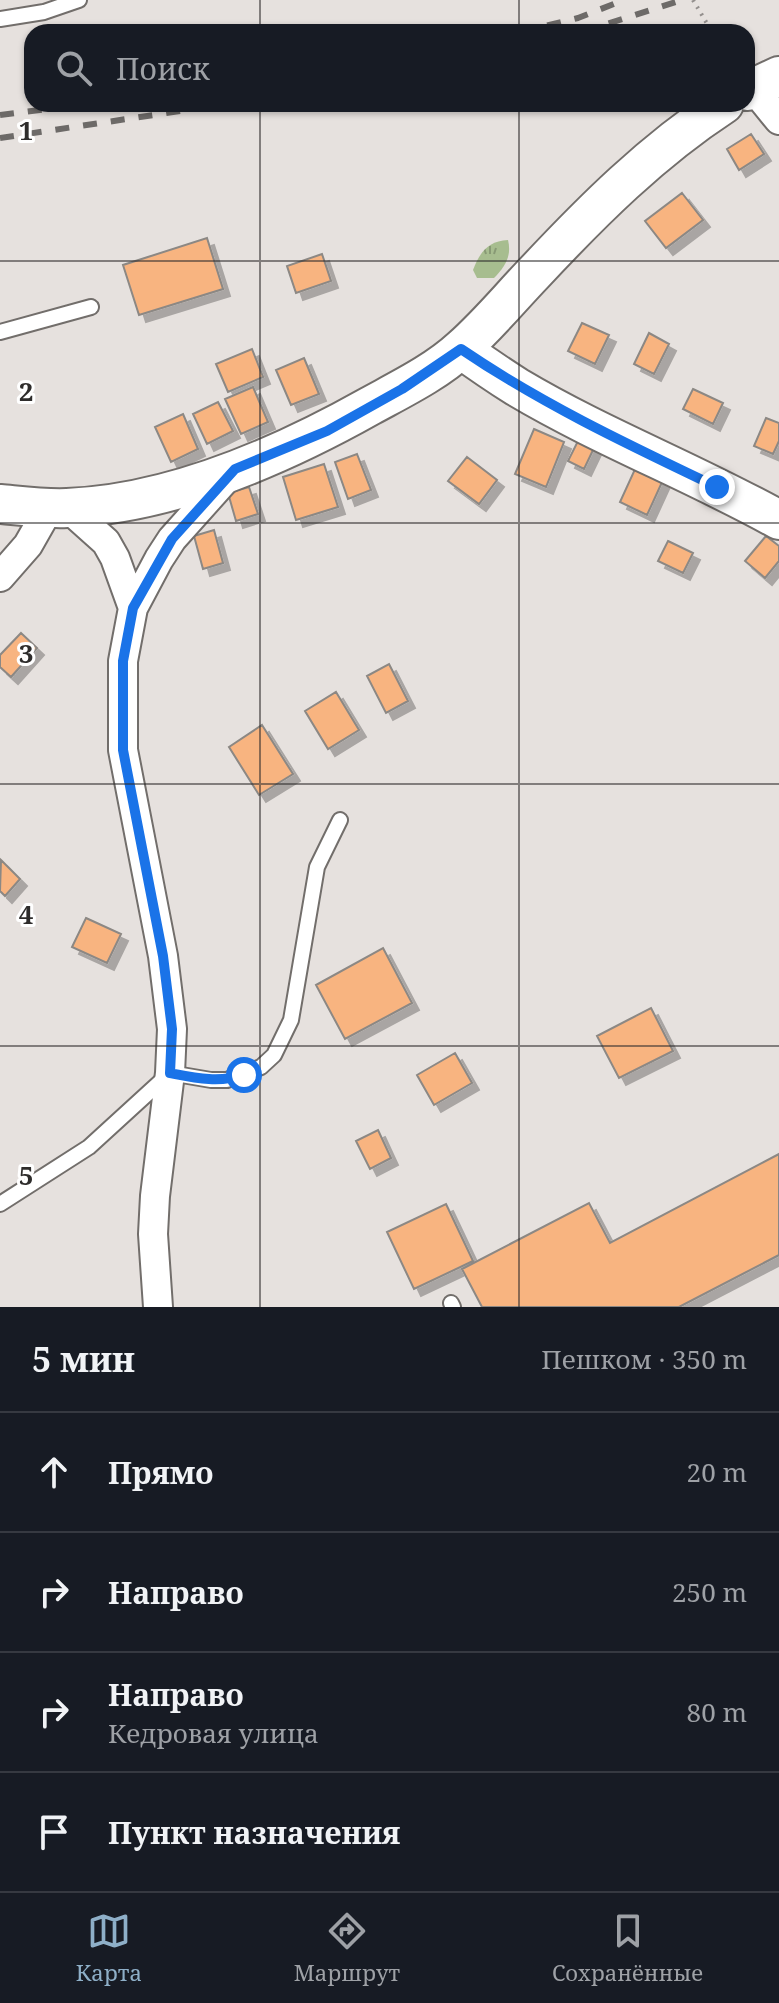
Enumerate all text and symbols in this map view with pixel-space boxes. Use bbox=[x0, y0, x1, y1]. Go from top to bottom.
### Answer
search box bbox=[24, 24, 755, 112]
icon: search bbox=[52, 46, 96, 90]
text: Поиск bbox=[116, 48, 210, 89]
text: 1 bbox=[19, 112, 33, 148]
text: 2 bbox=[19, 373, 33, 409]
route end bbox=[699, 469, 735, 505]
text: 3 bbox=[19, 635, 33, 671]
text: 4 bbox=[19, 896, 34, 932]
route start bbox=[226, 1057, 262, 1093]
text: 5 bbox=[19, 1157, 33, 1193]
text: 5 мин bbox=[32, 1336, 135, 1382]
text: Пешком · 350 m bbox=[541, 1341, 747, 1377]
icon: ahead bbox=[32, 1450, 76, 1494]
text: Прямо bbox=[108, 1452, 214, 1493]
text: 20 m bbox=[687, 1454, 747, 1490]
icon: right bbox=[32, 1570, 76, 1614]
text: Направо bbox=[108, 1572, 244, 1613]
text: 250 m bbox=[672, 1574, 747, 1610]
text: Направо bbox=[108, 1674, 244, 1715]
icon: right bbox=[32, 1690, 76, 1734]
text: 80 m bbox=[687, 1694, 747, 1730]
text: Кедровая улица bbox=[108, 1715, 319, 1751]
icon: arrive bbox=[32, 1810, 76, 1854]
text: Пункт назначения bbox=[108, 1812, 400, 1853]
tab: Карта bbox=[76, 1909, 142, 1987]
tab: Маршрут bbox=[294, 1909, 400, 1987]
tab: Сохранённые bbox=[552, 1909, 703, 1987]

